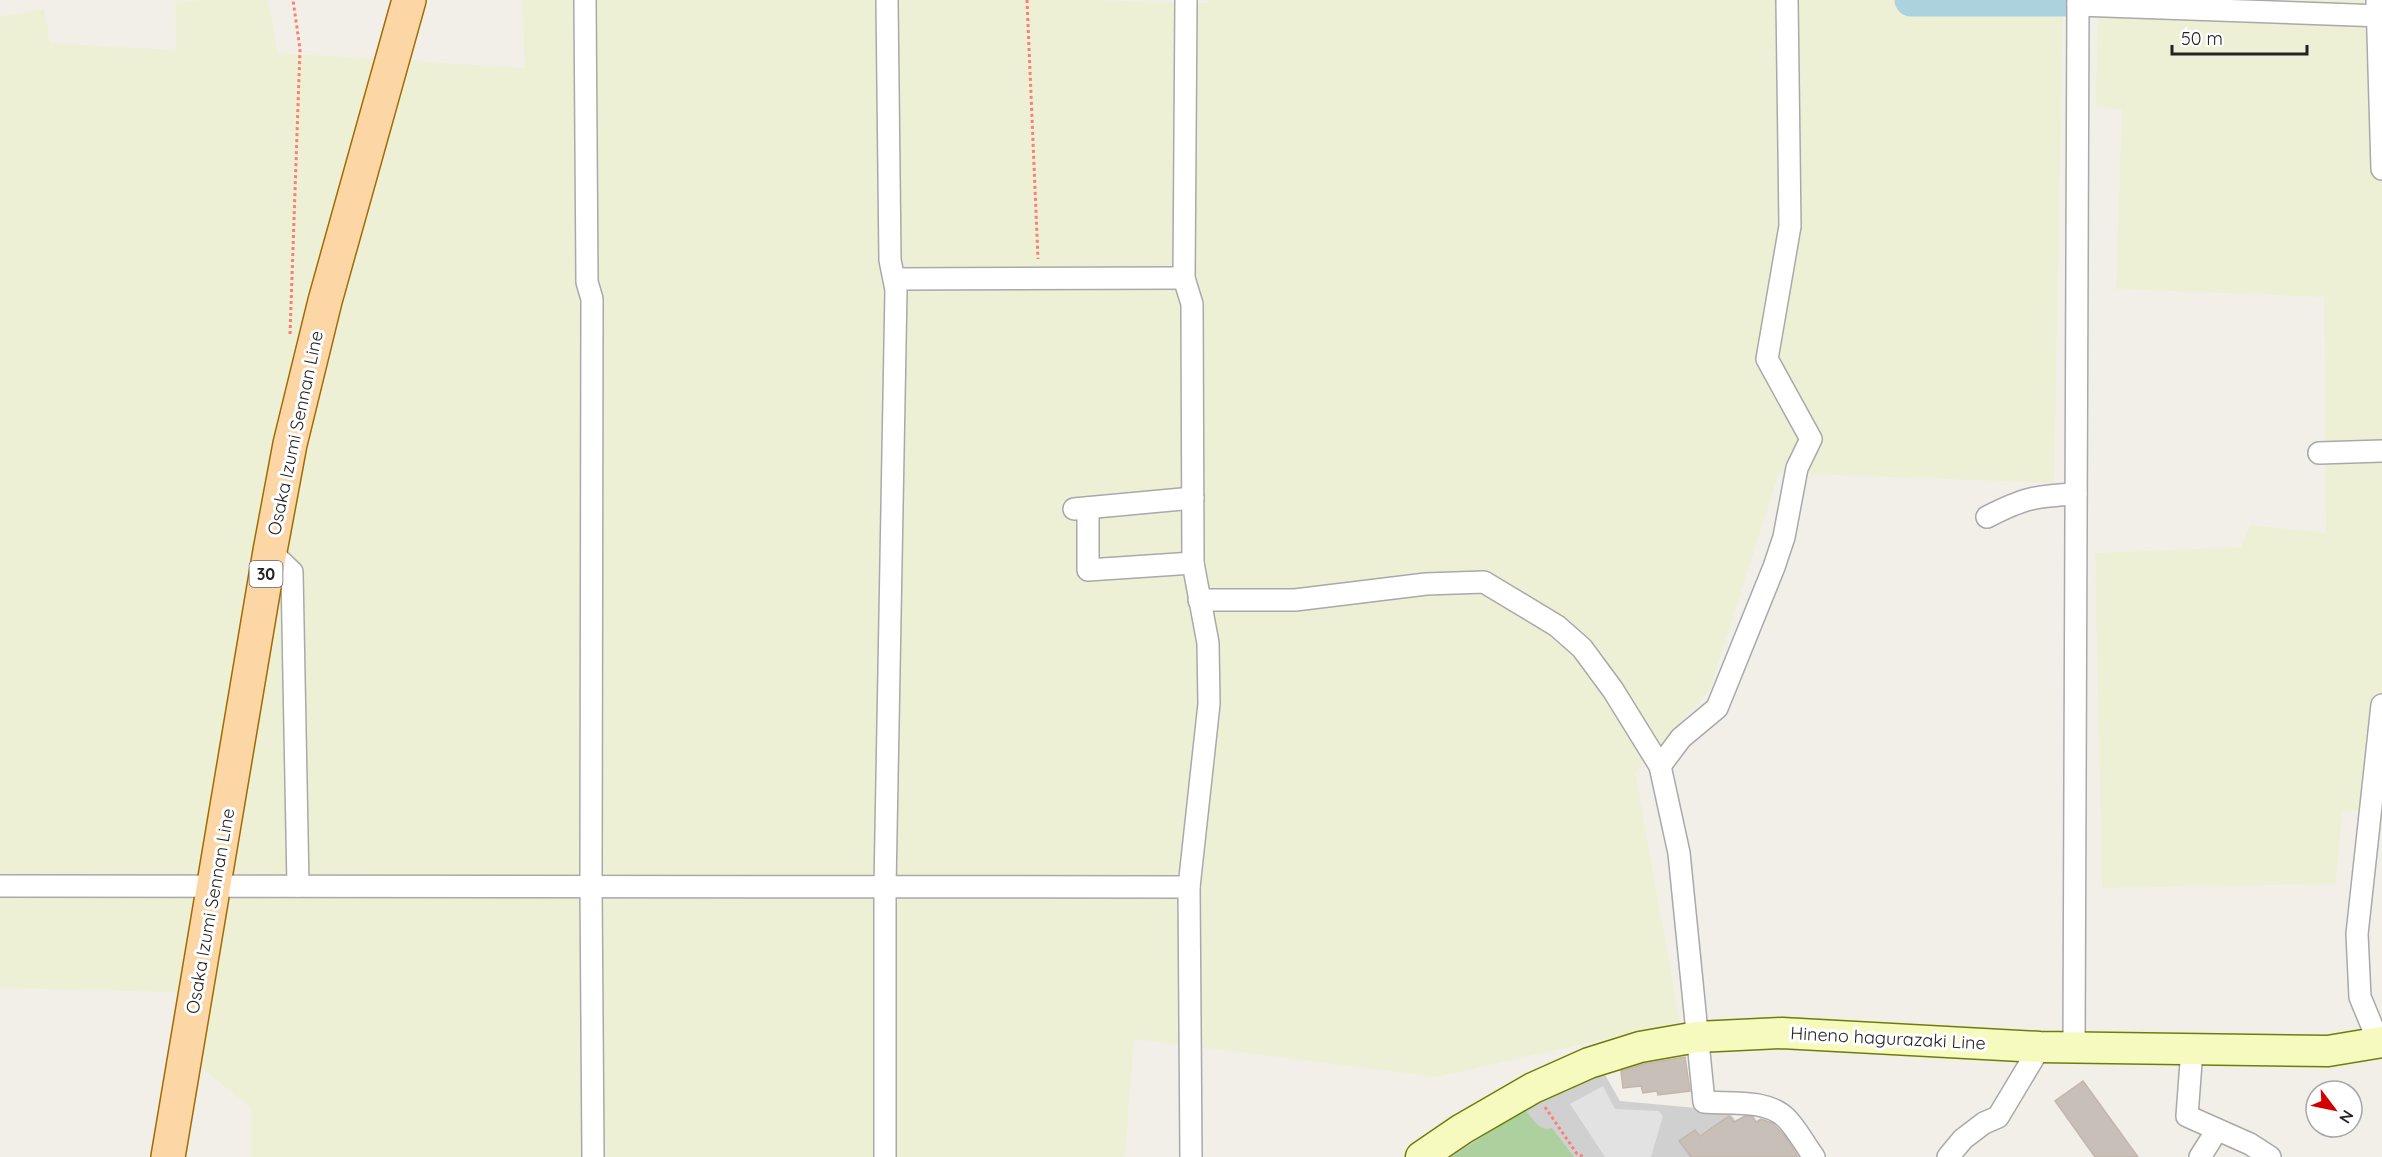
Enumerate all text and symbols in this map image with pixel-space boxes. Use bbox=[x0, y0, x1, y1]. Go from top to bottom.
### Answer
scale bar bbox=[2172, 18, 2307, 56]
text: 50 m bbox=[2181, 27, 2223, 50]
street label: Osaka Izumi Sennan Line bbox=[262, 329, 328, 537]
road number: 30 bbox=[250, 561, 282, 587]
street label: Osaka Izumi Sennan Line bbox=[181, 806, 239, 1016]
street label: Hineno hagurazaki Line bbox=[1790, 1021, 1986, 1055]
north arrow bbox=[2304, 1079, 2364, 1139]
text: N bbox=[2335, 1107, 2358, 1127]

